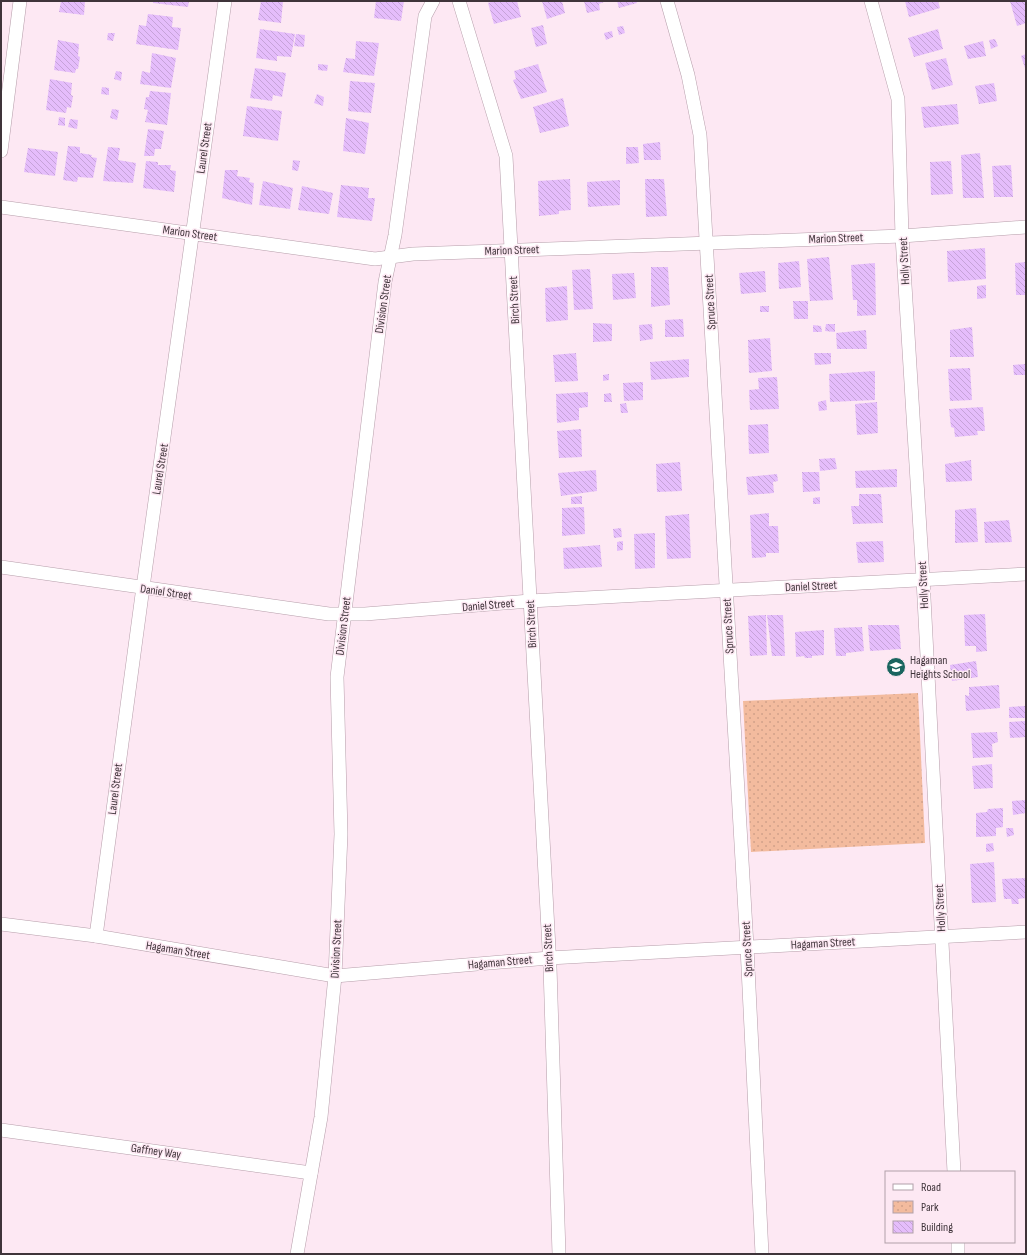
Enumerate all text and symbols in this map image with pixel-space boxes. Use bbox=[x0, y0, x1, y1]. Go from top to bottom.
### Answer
street label: Laurel Street bbox=[193, 121, 216, 175]
street label: Marion Street bbox=[162, 222, 218, 245]
street label: Marion Street bbox=[808, 230, 864, 247]
street label: Holly Street bbox=[896, 237, 913, 285]
street label: Marion Street bbox=[484, 242, 540, 259]
street label: Division Street bbox=[372, 274, 395, 334]
street label: Spruce Street bbox=[702, 274, 719, 330]
street label: Birch Street bbox=[506, 275, 523, 324]
street label: Laurel Street bbox=[149, 442, 172, 496]
street label: Holly Street bbox=[915, 561, 932, 609]
street label: Daniel Street bbox=[785, 578, 838, 595]
street label: Daniel Street bbox=[139, 581, 193, 604]
street label: Division Street bbox=[332, 596, 355, 656]
street label: Daniel Street bbox=[461, 596, 515, 615]
street label: Spruce Street bbox=[720, 598, 737, 654]
street label: Birch Street bbox=[523, 599, 540, 648]
place label: Hagaman Heights School bbox=[910, 653, 970, 682]
school or university icon: Hagaman Heights School bbox=[885, 656, 907, 678]
street label: Laurel Street bbox=[105, 762, 126, 816]
street label: Holly Street bbox=[932, 884, 949, 932]
street label: Division Street bbox=[327, 919, 346, 979]
street label: Spruce Street bbox=[739, 921, 756, 977]
street label: Birch Street bbox=[540, 923, 557, 972]
street label: Hagaman Street bbox=[790, 934, 856, 953]
street label: Hagaman Street bbox=[145, 938, 211, 963]
street label: Hagaman Street bbox=[467, 952, 533, 973]
street label: Gaffney Way bbox=[130, 1141, 182, 1162]
legend bbox=[885, 1171, 1015, 1243]
text: Road bbox=[921, 1180, 941, 1195]
text: Park bbox=[921, 1200, 939, 1215]
text: Building bbox=[921, 1220, 953, 1235]

